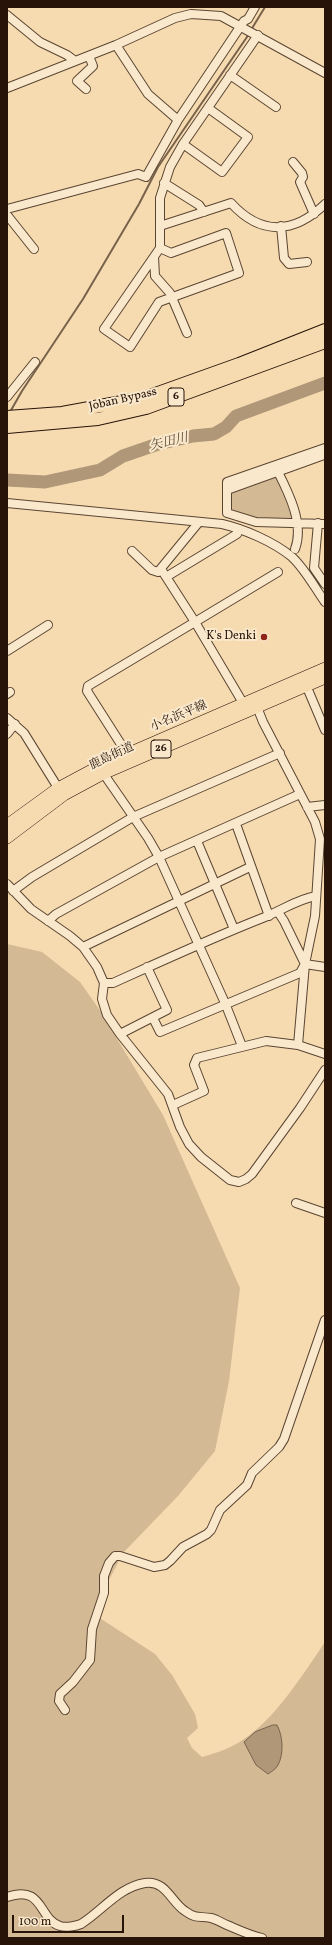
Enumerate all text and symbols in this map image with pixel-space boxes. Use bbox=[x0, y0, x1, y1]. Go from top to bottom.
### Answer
street label: Joban Bypass bbox=[88, 385, 158, 415]
road number: 6 bbox=[168, 388, 184, 406]
water label: 矢田川 bbox=[148, 431, 190, 455]
place label: K's Denki bbox=[206, 630, 256, 644]
marker: K's Denki bbox=[259, 632, 269, 642]
street label: 小名浜平線 bbox=[149, 699, 209, 735]
street label: 鹿島街道 bbox=[87, 740, 137, 774]
road number: 26 bbox=[151, 740, 171, 758]
scale bar bbox=[14, 1907, 126, 1933]
text: 100 m bbox=[19, 1914, 51, 1930]

